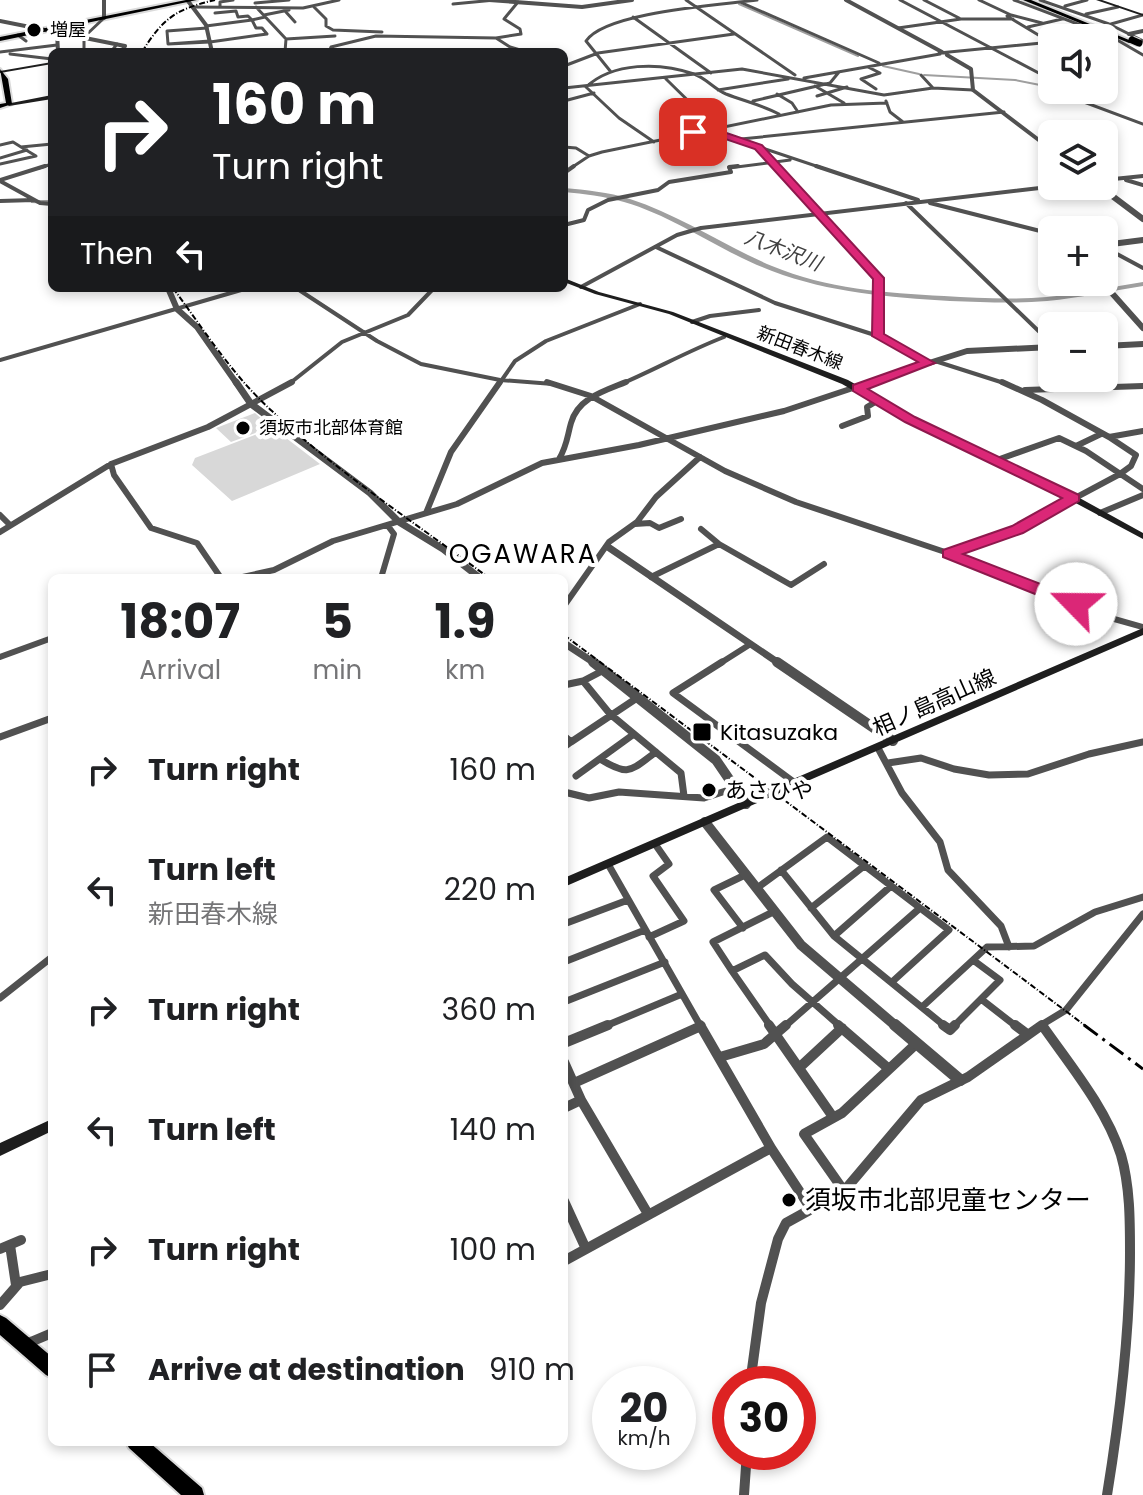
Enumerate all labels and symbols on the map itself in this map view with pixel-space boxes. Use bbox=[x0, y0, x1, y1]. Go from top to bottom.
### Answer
place label: 増屋 bbox=[50, 17, 86, 42]
marker: 増屋 bbox=[25, 21, 43, 39]
pin bbox=[659, 98, 727, 166]
water label: 八木沢川 bbox=[741, 223, 827, 278]
street label: 新田春木線 bbox=[754, 320, 847, 375]
place label: 須坂市北部体育館 bbox=[259, 415, 403, 440]
marker: 須坂市北部体育館 bbox=[234, 419, 252, 437]
district label: OGAWARA bbox=[449, 536, 597, 572]
position arrow bbox=[1034, 562, 1118, 646]
street label: 相ノ島高山線 bbox=[868, 661, 1001, 743]
place label: Kitasuzaka bbox=[720, 717, 838, 748]
marker: Kitasuzaka bbox=[691, 721, 713, 743]
place label: あさひや bbox=[725, 775, 813, 806]
marker: あさひや bbox=[700, 781, 718, 799]
place label: 須坂市北部児童センター bbox=[805, 1182, 1091, 1218]
marker: 須坂市北部児童センター bbox=[780, 1191, 798, 1209]
speed limit sign: 30 bbox=[712, 1366, 816, 1470]

